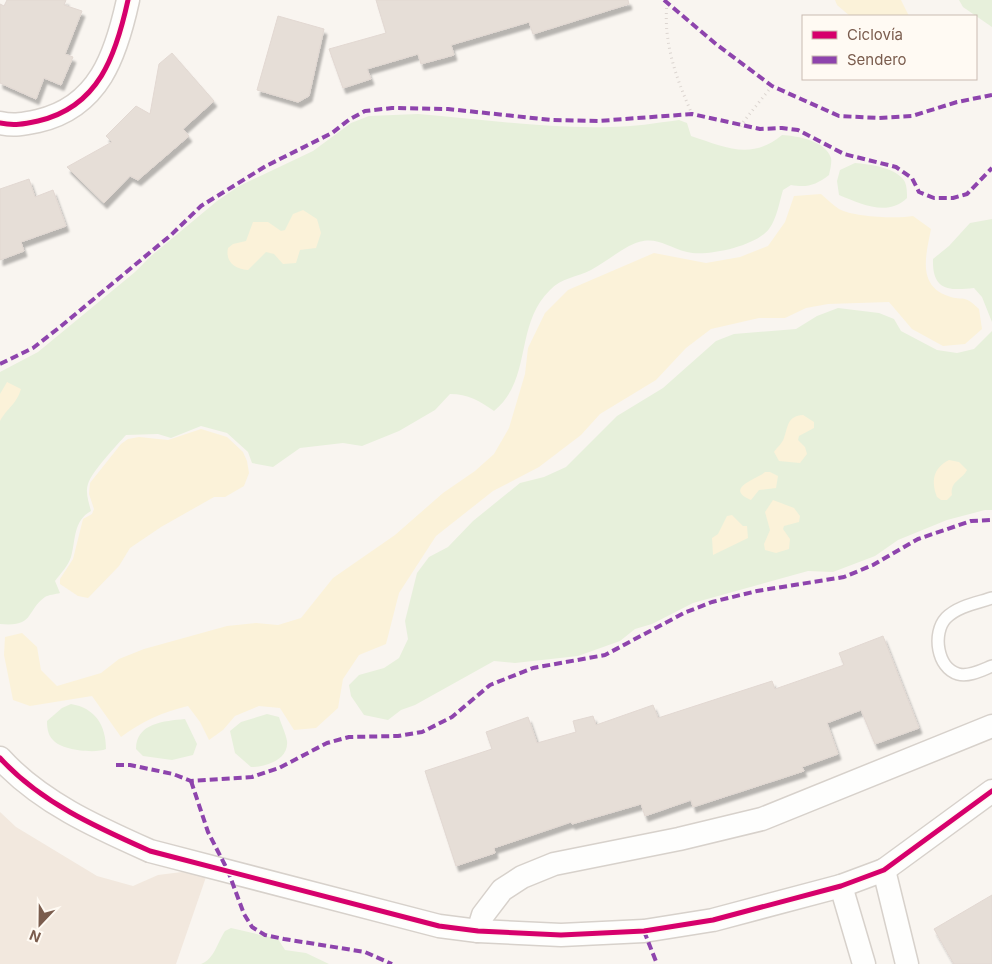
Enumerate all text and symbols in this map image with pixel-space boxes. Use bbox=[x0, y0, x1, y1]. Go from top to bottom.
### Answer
legend bbox=[802, 15, 977, 80]
text: Ciclovía bbox=[847, 25, 903, 44]
text: Sendero bbox=[847, 50, 907, 69]
north arrow bbox=[15, 899, 65, 949]
text: N bbox=[27, 927, 43, 946]

